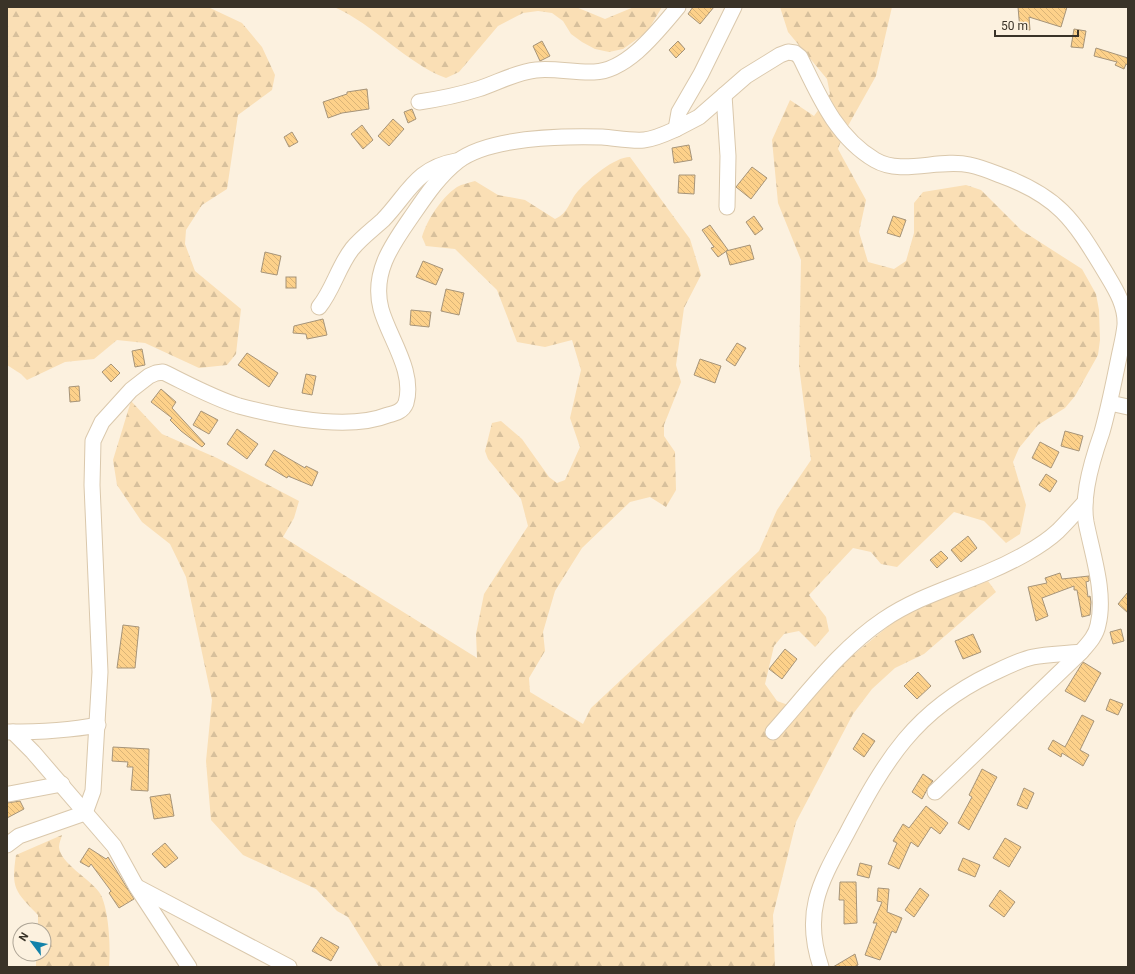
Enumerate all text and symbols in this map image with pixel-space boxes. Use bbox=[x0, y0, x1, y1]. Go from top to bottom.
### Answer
scale bar bbox=[995, 12, 1078, 38]
text: 50 m bbox=[1001, 19, 1028, 33]
north arrow bbox=[12, 922, 52, 962]
text: N bbox=[16, 930, 32, 944]

